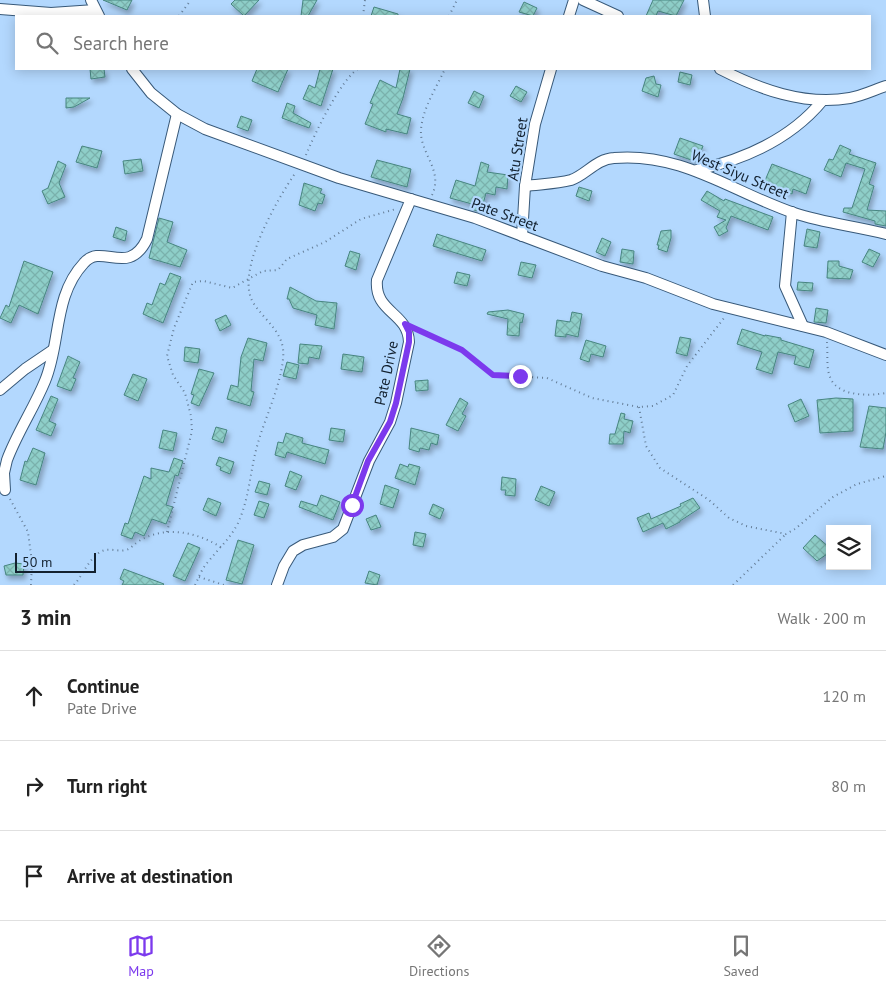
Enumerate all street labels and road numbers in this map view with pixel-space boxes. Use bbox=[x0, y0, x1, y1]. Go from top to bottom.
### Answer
street label: Atu Street bbox=[503, 116, 531, 182]
street label: West Siyu Street bbox=[688, 145, 792, 203]
street label: Pate Street bbox=[469, 193, 541, 235]
street label: Pate Drive bbox=[370, 339, 402, 407]

